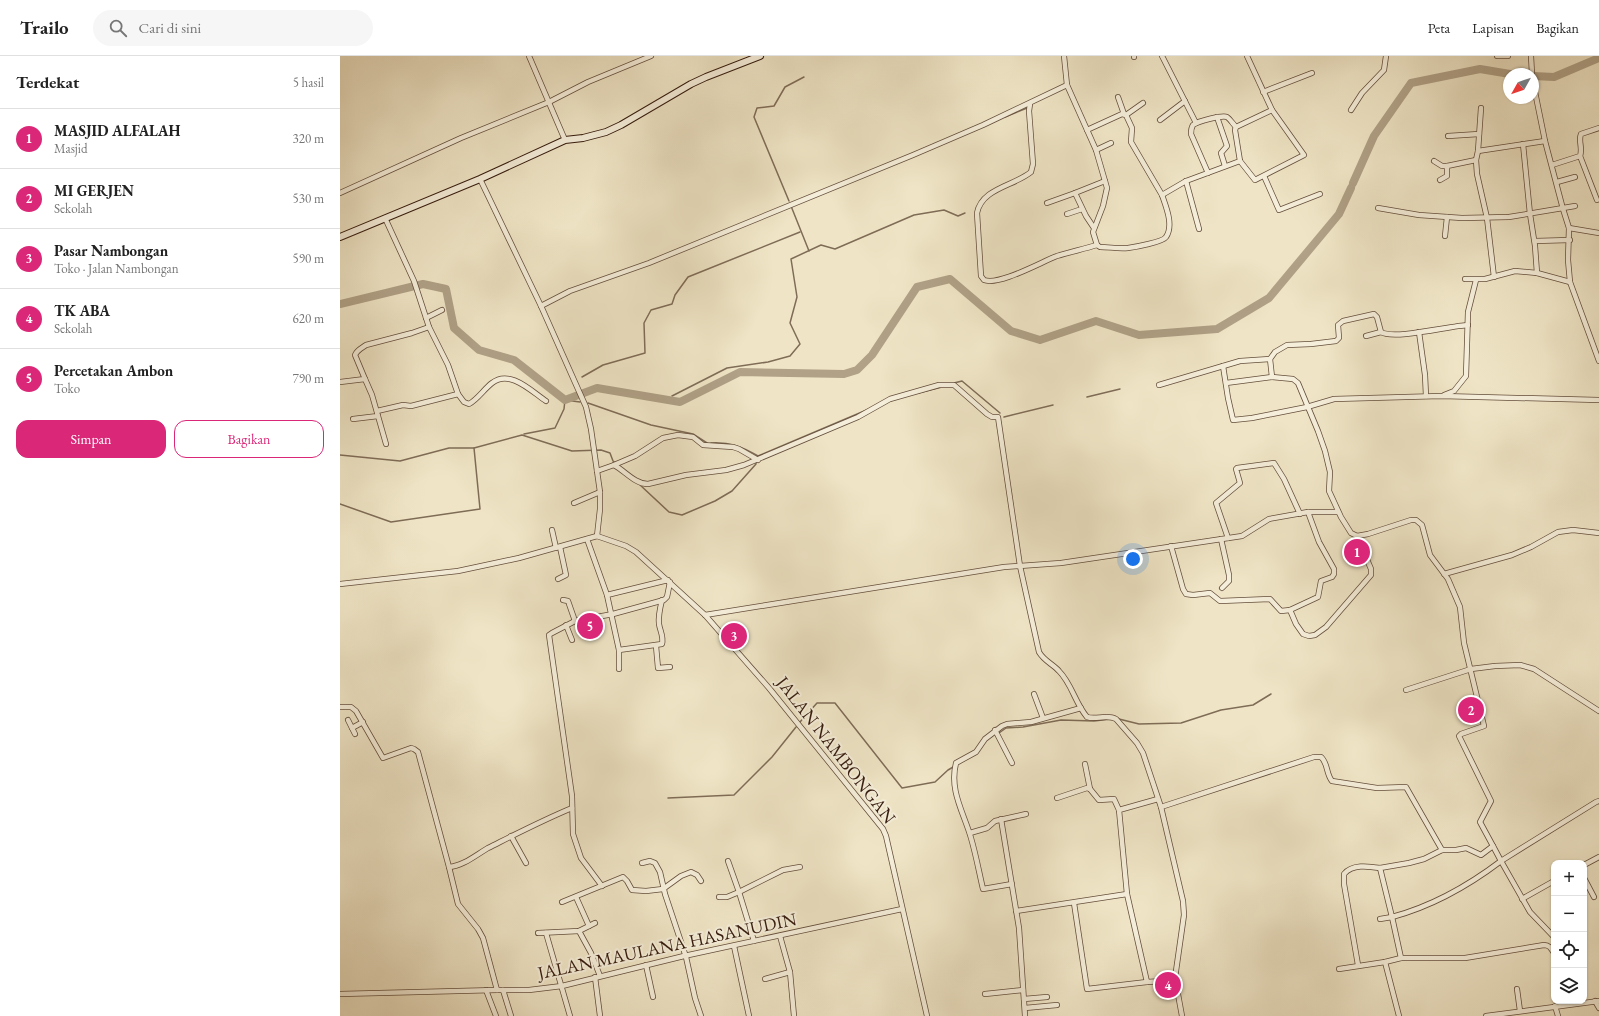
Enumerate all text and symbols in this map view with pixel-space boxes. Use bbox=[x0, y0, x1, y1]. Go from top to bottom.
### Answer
search box bbox=[93, 10, 373, 46]
text: Trailo bbox=[20, 15, 69, 40]
icon: search bbox=[107, 17, 129, 39]
text: Cari di sini bbox=[139, 18, 201, 37]
text: Peta bbox=[1428, 19, 1450, 37]
text: Lapisan bbox=[1472, 19, 1514, 37]
text: Bagikan bbox=[1536, 19, 1579, 37]
north arrow bbox=[1503, 68, 1539, 104]
text: Terdekat bbox=[16, 71, 79, 93]
text: 5 hasil bbox=[293, 74, 324, 91]
text: MASJID ALFALAH bbox=[54, 121, 180, 140]
text: 1 bbox=[26, 130, 32, 147]
text: 320 m bbox=[293, 130, 324, 147]
text: Masjid bbox=[54, 140, 88, 157]
text: MI GERJEN bbox=[54, 181, 134, 200]
text: 2 bbox=[26, 190, 32, 207]
text: 530 m bbox=[293, 190, 324, 207]
text: Sekolah bbox=[54, 200, 92, 217]
text: Pasar Nambongan bbox=[54, 241, 168, 260]
text: 3 bbox=[26, 250, 32, 267]
text: 590 m bbox=[293, 250, 324, 267]
text: Toko · Jalan Nambongan bbox=[54, 260, 179, 277]
text: TK ABA bbox=[54, 301, 110, 320]
text: 4 bbox=[26, 310, 32, 327]
text: 620 m bbox=[293, 310, 324, 327]
text: Sekolah bbox=[54, 320, 92, 337]
text: Percetakan Ambon bbox=[54, 361, 173, 380]
text: 5 bbox=[26, 370, 32, 387]
text: 790 m bbox=[293, 370, 324, 387]
text: Toko bbox=[54, 380, 80, 397]
button: Simpan bbox=[16, 420, 166, 458]
button: Bagikan bbox=[174, 420, 324, 458]
pin: 1 bbox=[1344, 537, 1370, 567]
your location bbox=[1123, 549, 1143, 569]
pin: 5 bbox=[577, 611, 603, 641]
pin: 3 bbox=[721, 621, 747, 651]
street label: JALAN NAMBONGAN bbox=[770, 670, 902, 829]
pin: 2 bbox=[1458, 695, 1484, 725]
map controls bbox=[1551, 860, 1587, 1004]
button: + bbox=[1551, 860, 1587, 896]
button: − bbox=[1551, 896, 1587, 932]
street label: JALAN MAULANA HASANUDIN bbox=[533, 907, 799, 985]
button: locate bbox=[1551, 932, 1587, 968]
button: layers bbox=[1551, 968, 1587, 1004]
pin: 4 bbox=[1155, 970, 1181, 1000]

